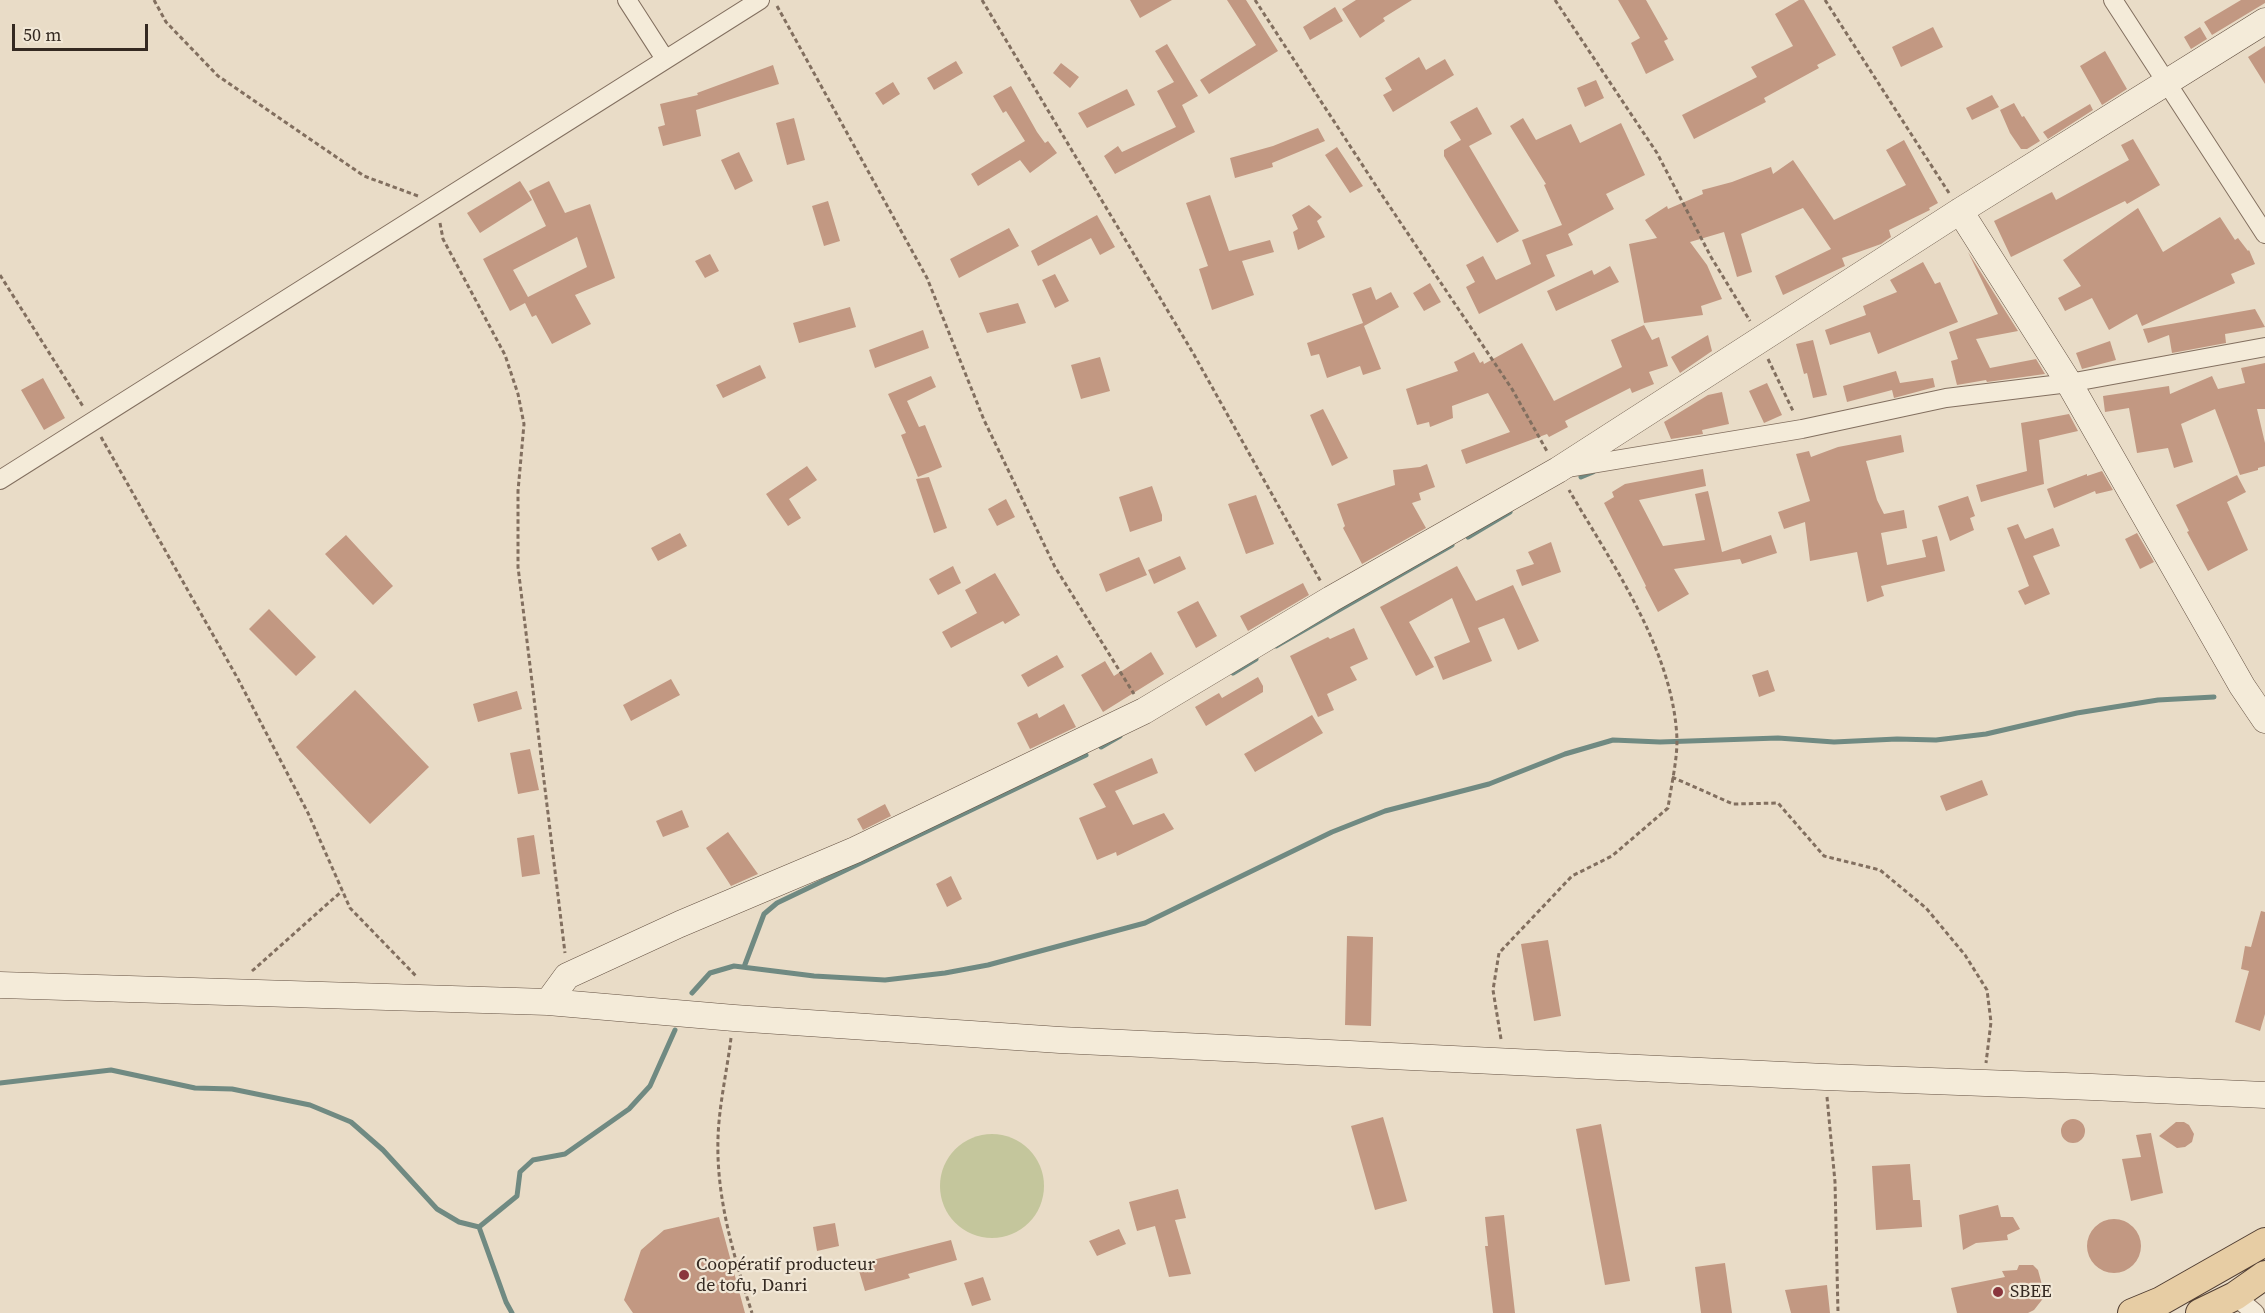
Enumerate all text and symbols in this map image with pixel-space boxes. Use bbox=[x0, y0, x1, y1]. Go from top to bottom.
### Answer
scale bar bbox=[15, 12, 152, 50]
text: 50 m bbox=[23, 22, 61, 47]
place label: Coopératif producteur de tofu, Danri bbox=[696, 1254, 875, 1296]
marker: Coopératif producteur de tofu, Danri bbox=[677, 1268, 691, 1282]
place label: SBEE bbox=[2010, 1281, 2052, 1303]
marker: SBEE bbox=[1991, 1285, 2005, 1299]

